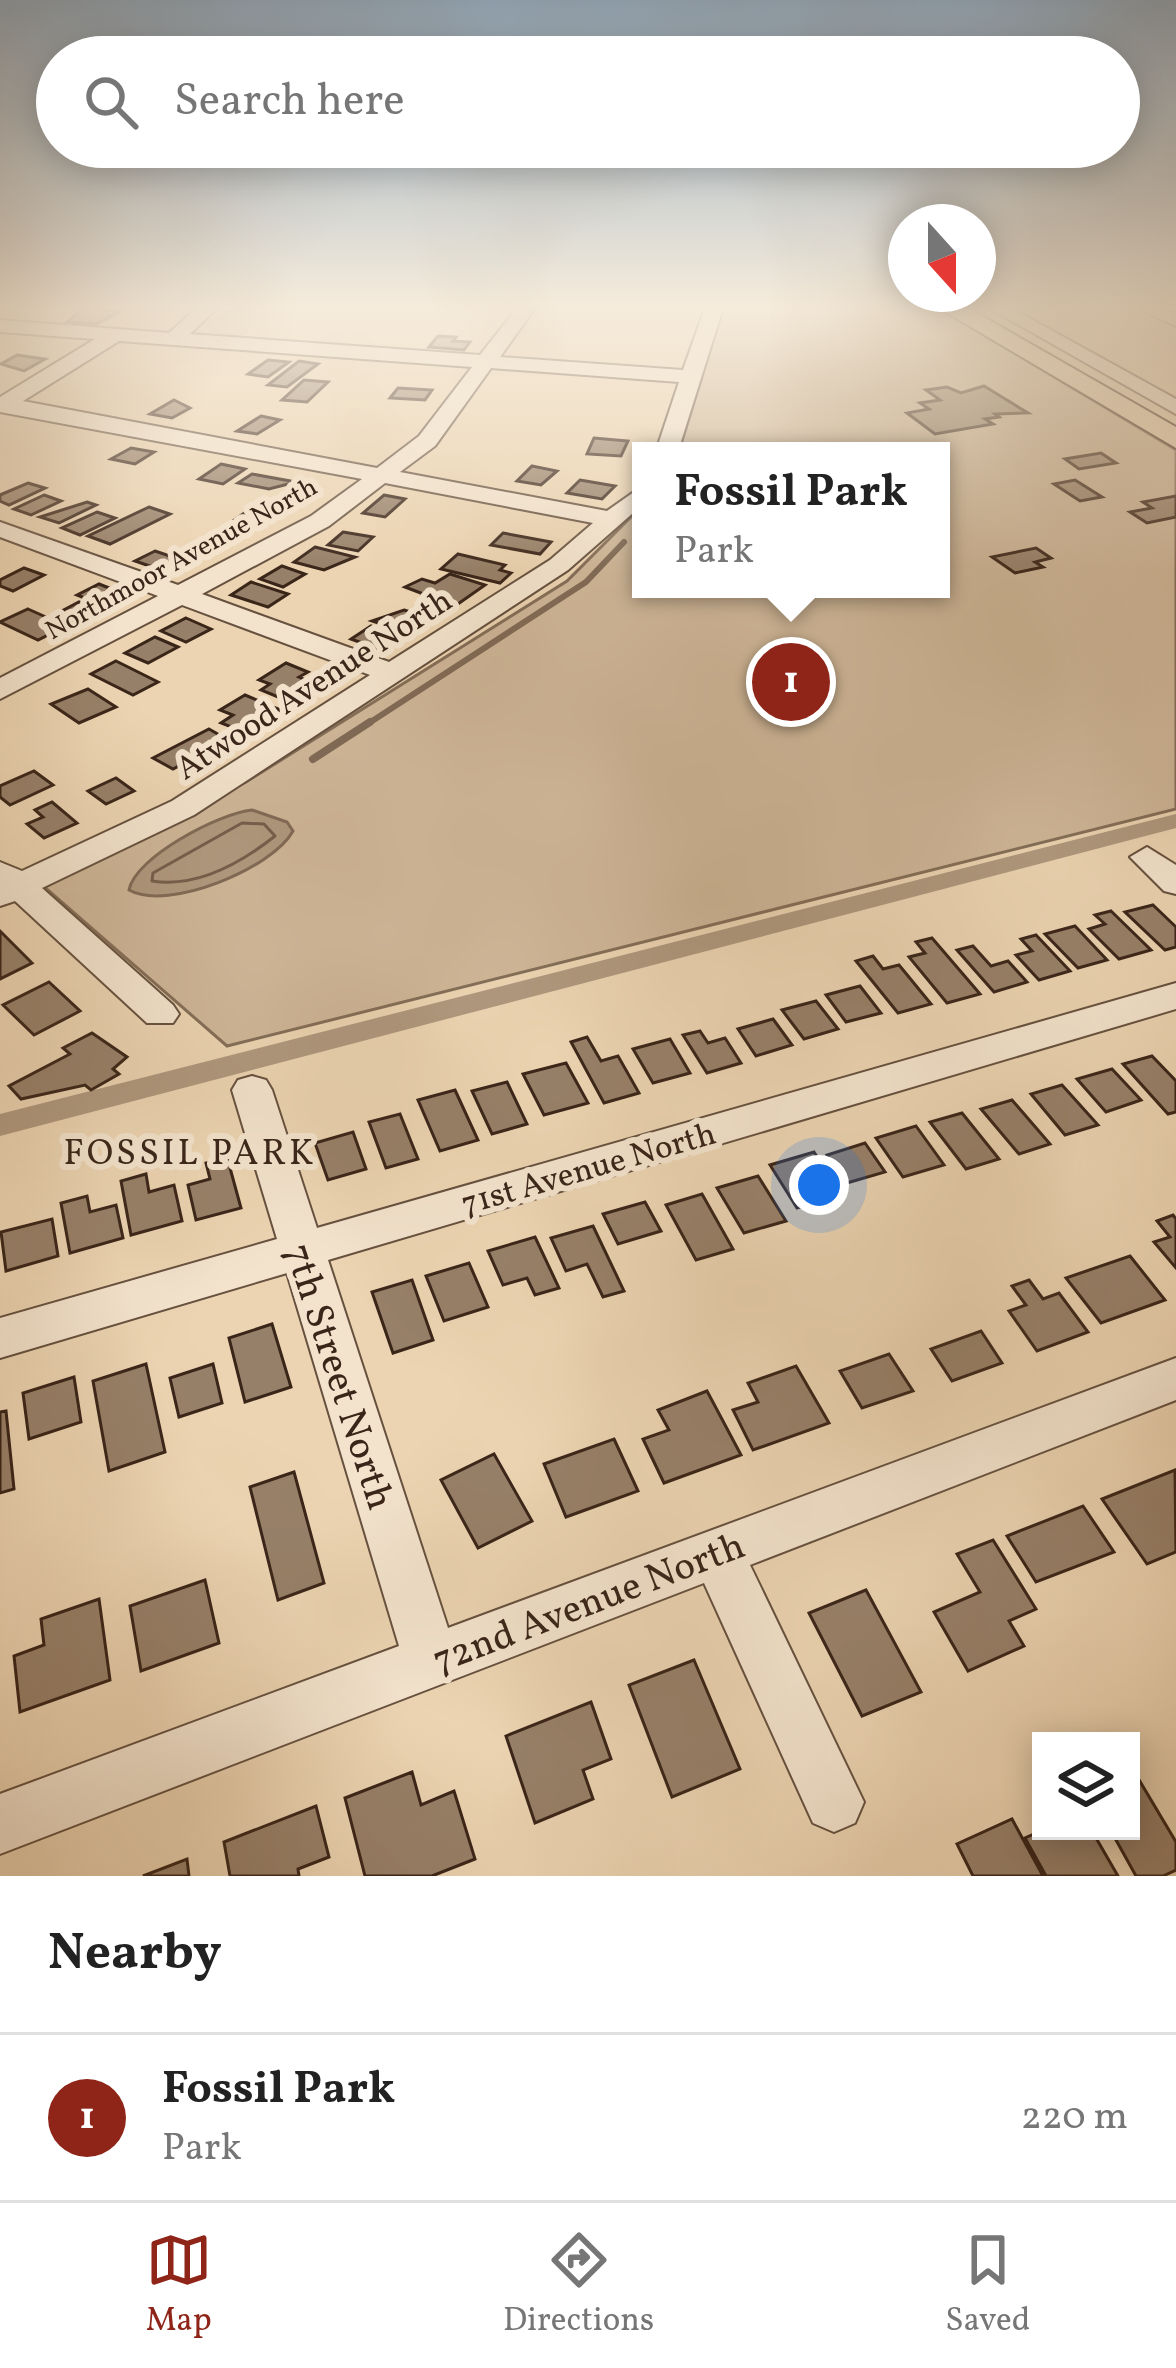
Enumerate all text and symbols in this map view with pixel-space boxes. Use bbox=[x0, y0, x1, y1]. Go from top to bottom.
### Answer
search box bbox=[36, 36, 1140, 168]
icon: search bbox=[78, 69, 144, 135]
text: Search here bbox=[174, 71, 405, 134]
north arrow bbox=[888, 204, 996, 312]
popup bbox=[632, 442, 950, 598]
text: Fossil Park bbox=[674, 462, 908, 525]
street label: Northmoor Avenue North bbox=[39, 469, 325, 650]
text: Park bbox=[674, 525, 754, 579]
street label: Atwood Avenue North bbox=[168, 580, 463, 793]
pin: 1 bbox=[752, 637, 830, 727]
street label: 71st Avenue North bbox=[456, 1113, 722, 1229]
district label: FOSSIL PARK bbox=[64, 1130, 316, 1180]
your location bbox=[789, 1155, 849, 1215]
street label: 7th Street North bbox=[269, 1237, 406, 1517]
street label: 72nd Avenue North bbox=[425, 1520, 753, 1689]
map controls bbox=[1032, 1732, 1140, 1840]
button: layers bbox=[1032, 1732, 1140, 1840]
text: Nearby bbox=[48, 1919, 222, 1990]
text: Fossil Park bbox=[162, 2059, 395, 2122]
text: 1 bbox=[79, 2091, 95, 2145]
text: 220 m bbox=[1021, 2091, 1128, 2145]
text: Park bbox=[162, 2122, 242, 2176]
tab: Map bbox=[146, 2227, 212, 2345]
tab: Directions bbox=[503, 2227, 654, 2345]
tab: Saved bbox=[945, 2227, 1030, 2345]

